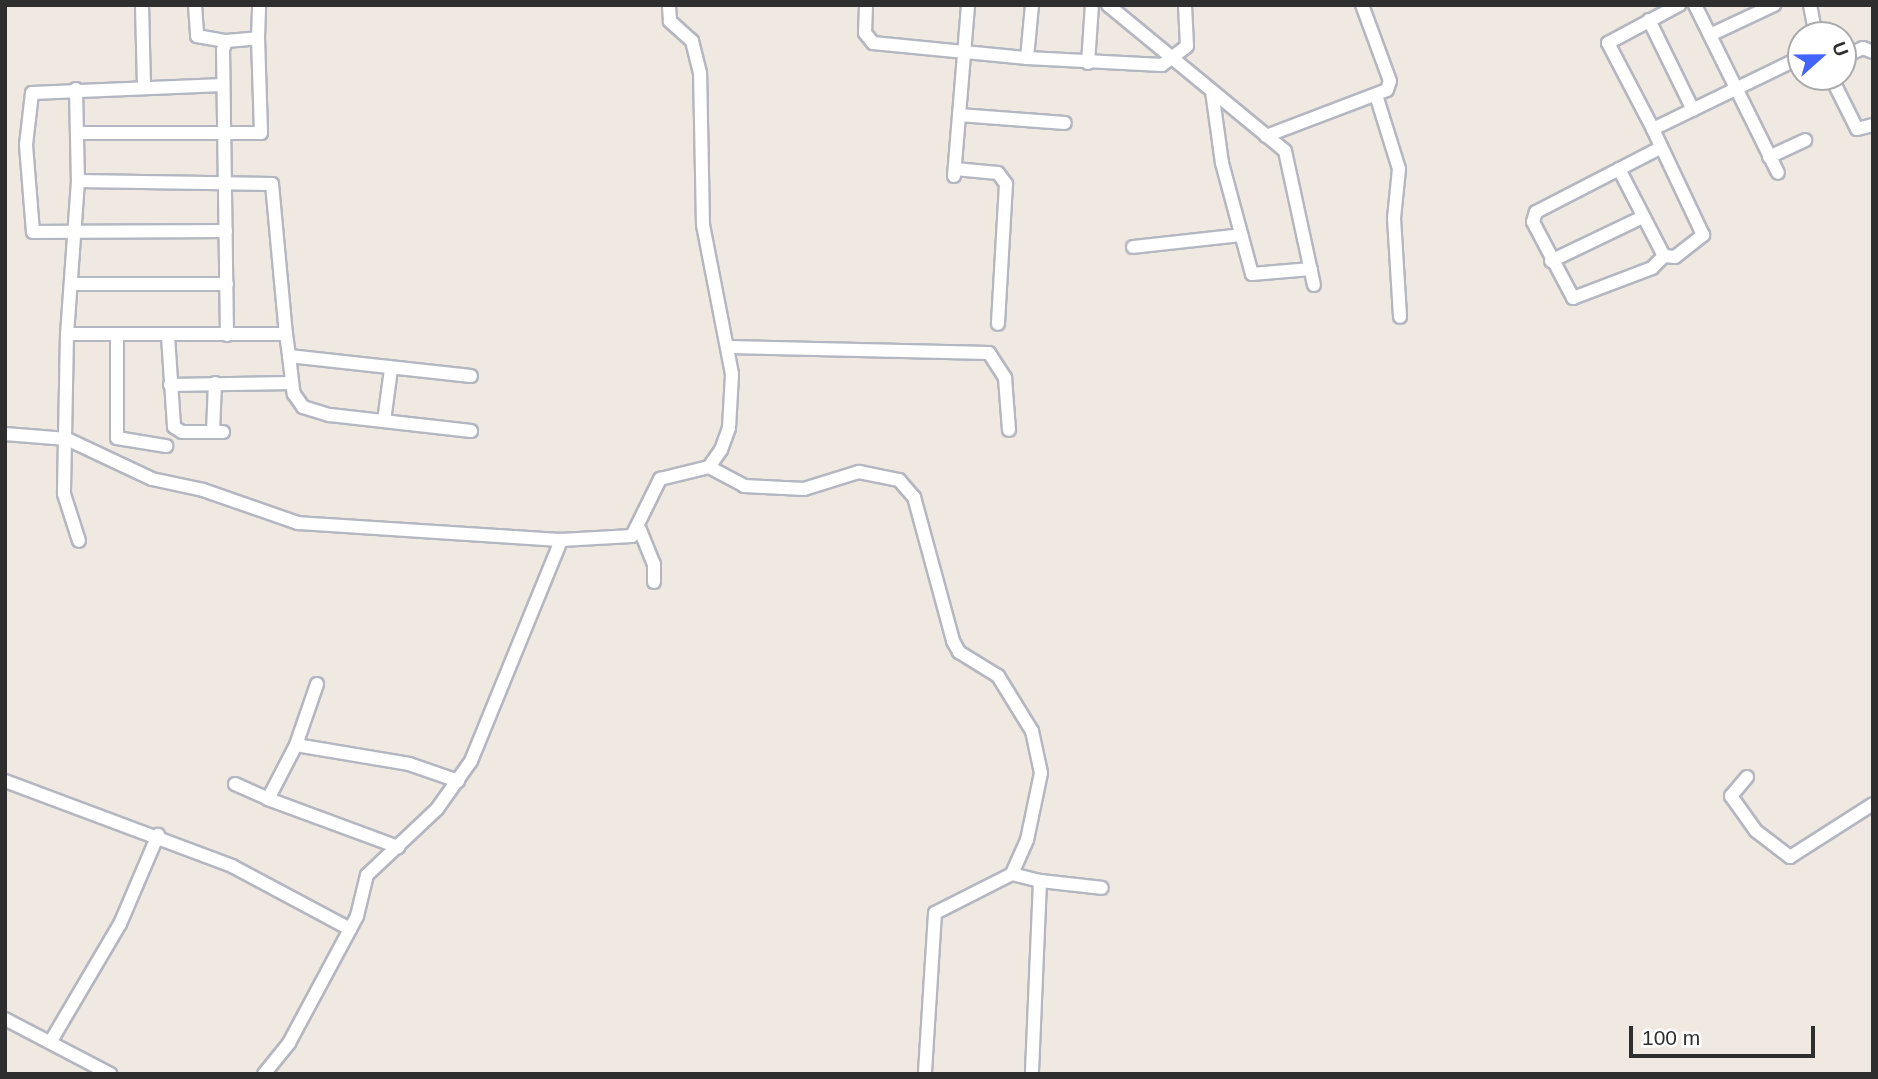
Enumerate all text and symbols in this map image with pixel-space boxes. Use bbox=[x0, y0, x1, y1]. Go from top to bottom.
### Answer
north arrow bbox=[1787, 21, 1857, 91]
text: U bbox=[1828, 39, 1852, 59]
scale bar bbox=[1633, 1012, 1818, 1056]
text: 100 m bbox=[1642, 1026, 1700, 1049]

